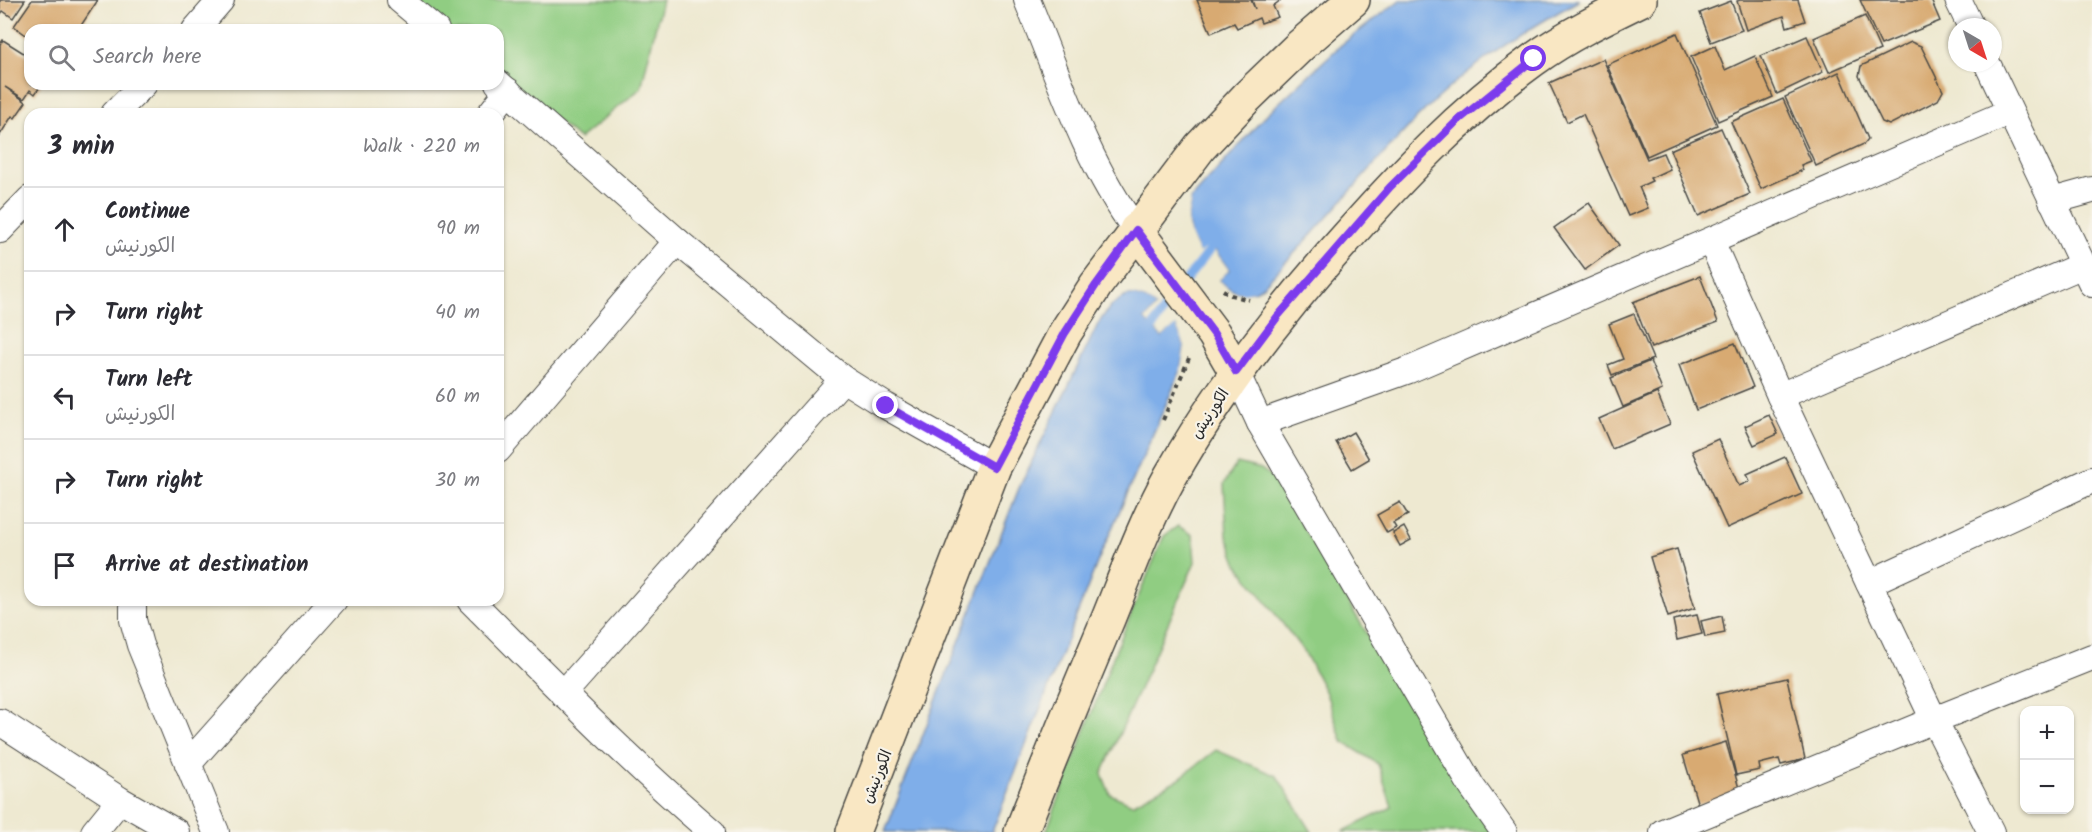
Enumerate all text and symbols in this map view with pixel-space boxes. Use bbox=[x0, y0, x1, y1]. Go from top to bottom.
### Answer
north arrow bbox=[1948, 18, 2002, 72]
search box bbox=[24, 24, 504, 90]
text: Search here bbox=[93, 40, 201, 75]
icon: search bbox=[45, 41, 78, 74]
route start bbox=[1520, 45, 1546, 71]
text: 3 min bbox=[48, 126, 115, 168]
text: Walk · 220 m bbox=[363, 131, 480, 163]
text: Continue bbox=[105, 195, 190, 230]
icon: ahead bbox=[48, 213, 81, 246]
text: 90 m bbox=[436, 213, 480, 245]
text: الكورنيش bbox=[105, 231, 175, 263]
text: Turn right bbox=[105, 296, 203, 331]
icon: right bbox=[48, 297, 81, 330]
text: 40 m bbox=[435, 297, 480, 329]
text: Turn left bbox=[105, 363, 192, 398]
icon: left bbox=[48, 381, 81, 414]
text: 60 m bbox=[435, 381, 480, 413]
street label: الكورنيش bbox=[1184, 383, 1236, 444]
route end bbox=[872, 392, 898, 418]
text: الكورنيش bbox=[105, 399, 175, 431]
text: Turn right bbox=[105, 464, 203, 499]
icon: right bbox=[48, 465, 81, 498]
text: 30 m bbox=[435, 465, 480, 497]
text: Arrive at destination bbox=[105, 548, 308, 583]
icon: arrive bbox=[48, 549, 81, 582]
map controls bbox=[2020, 706, 2074, 814]
button: + bbox=[2020, 706, 2074, 760]
street label: الكورنيش bbox=[855, 746, 900, 807]
button: − bbox=[2020, 760, 2074, 814]

